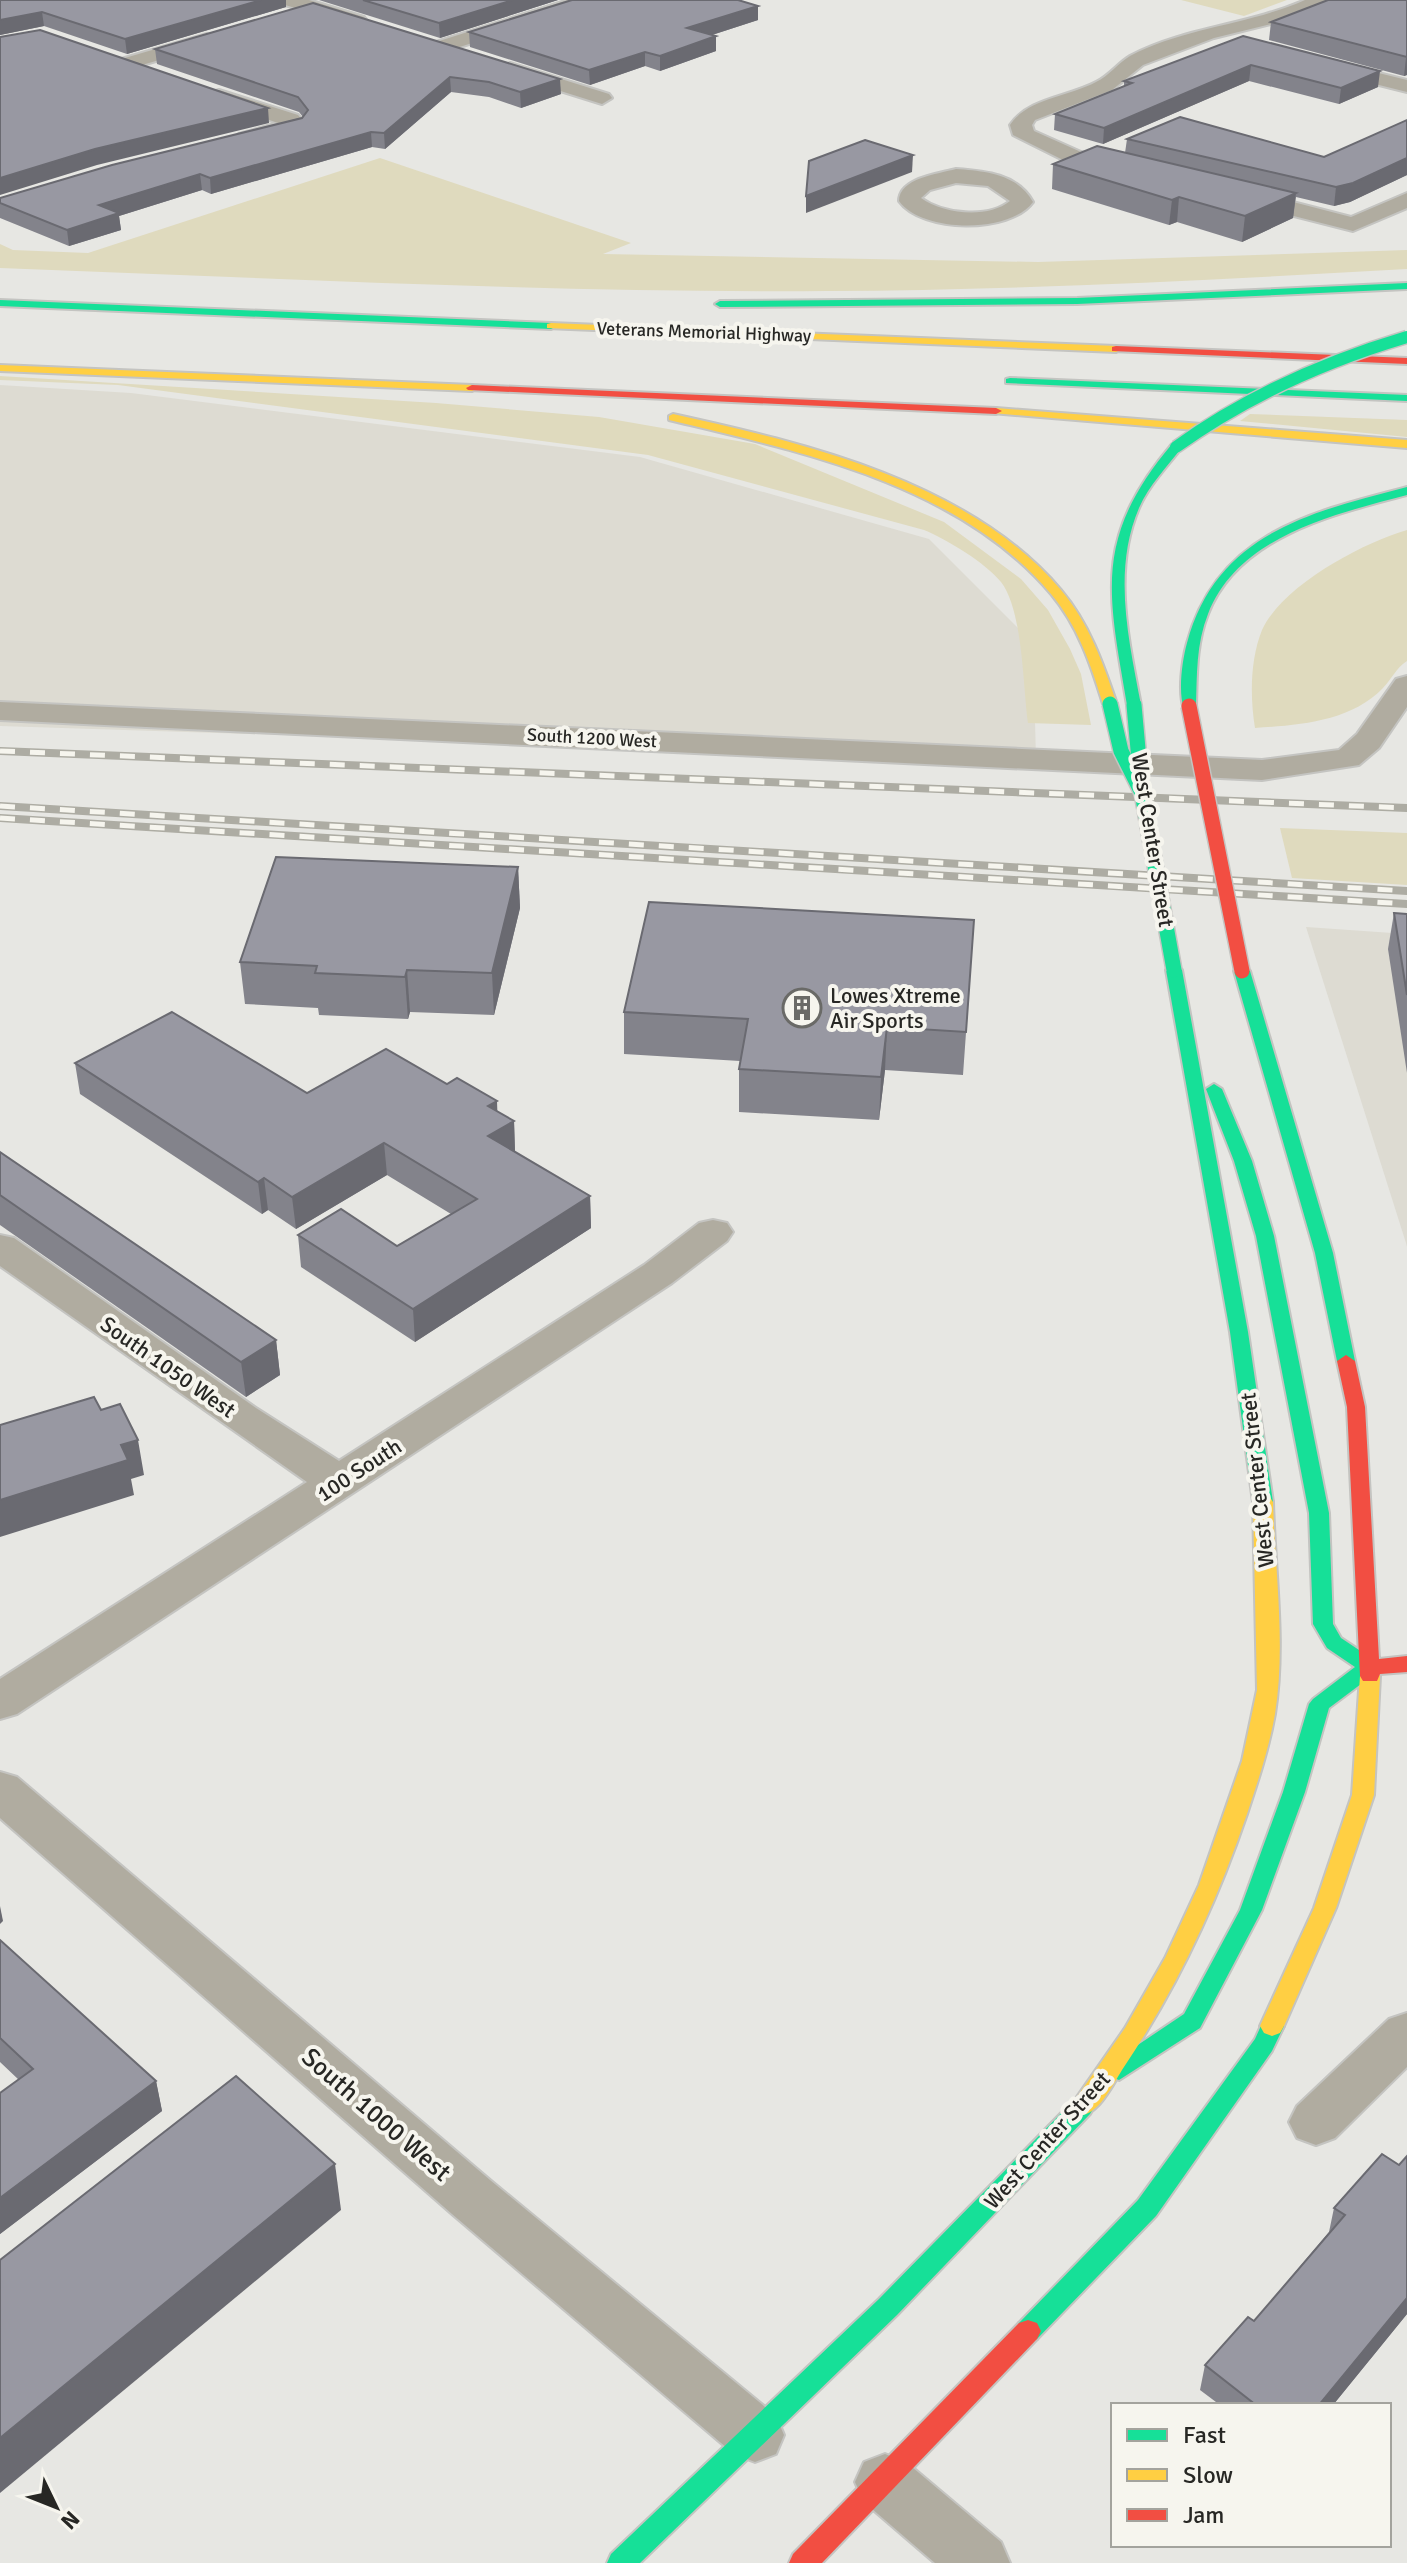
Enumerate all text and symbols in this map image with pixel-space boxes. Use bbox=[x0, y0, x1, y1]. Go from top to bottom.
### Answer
street label: Veterans Memorial Highway bbox=[596, 317, 812, 347]
street label: South 1200 West bbox=[527, 724, 657, 752]
street label: West Center Street bbox=[1126, 751, 1180, 929]
place label: Lowes Xtreme Air Sports bbox=[830, 982, 961, 1034]
building icon: Lowes Xtreme Air Sports bbox=[781, 987, 823, 1029]
street label: South 1050 West bbox=[95, 1310, 241, 1424]
street label: West Center Street bbox=[1234, 1391, 1280, 1569]
street label: 100 South bbox=[311, 1433, 407, 1507]
street label: South 1000 West bbox=[295, 2041, 457, 2189]
street label: West Center Street bbox=[978, 2065, 1116, 2214]
legend bbox=[1111, 2403, 1391, 2547]
text: Fast bbox=[1183, 2420, 1226, 2450]
text: Slow bbox=[1183, 2460, 1233, 2490]
north arrow bbox=[16, 2467, 96, 2547]
text: Jam bbox=[1183, 2500, 1224, 2530]
text: N bbox=[55, 2505, 85, 2535]

